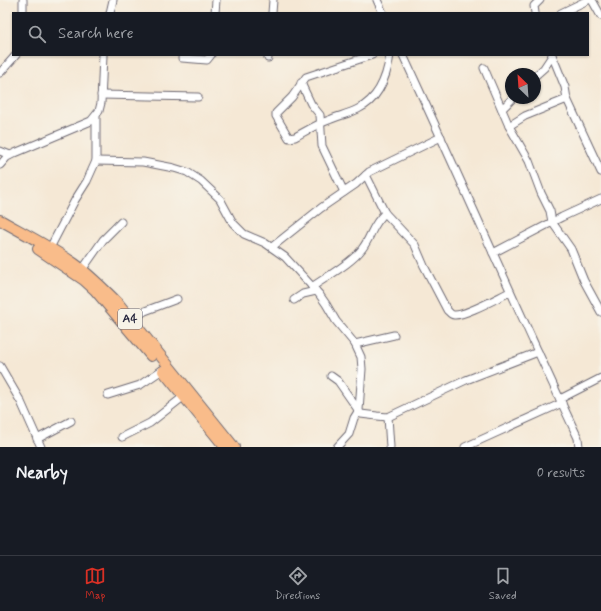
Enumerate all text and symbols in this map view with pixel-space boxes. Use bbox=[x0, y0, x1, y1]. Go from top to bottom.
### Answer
search box bbox=[12, 12, 589, 56]
icon: search bbox=[26, 23, 48, 45]
text: Search here bbox=[58, 24, 134, 44]
north arrow bbox=[505, 68, 541, 104]
road number: A4 bbox=[118, 309, 142, 329]
text: Nearby bbox=[16, 462, 68, 484]
text: 0 results bbox=[537, 465, 585, 482]
tab: Map bbox=[84, 565, 106, 603]
tab: Directions bbox=[275, 565, 320, 603]
tab: Saved bbox=[489, 565, 517, 603]

